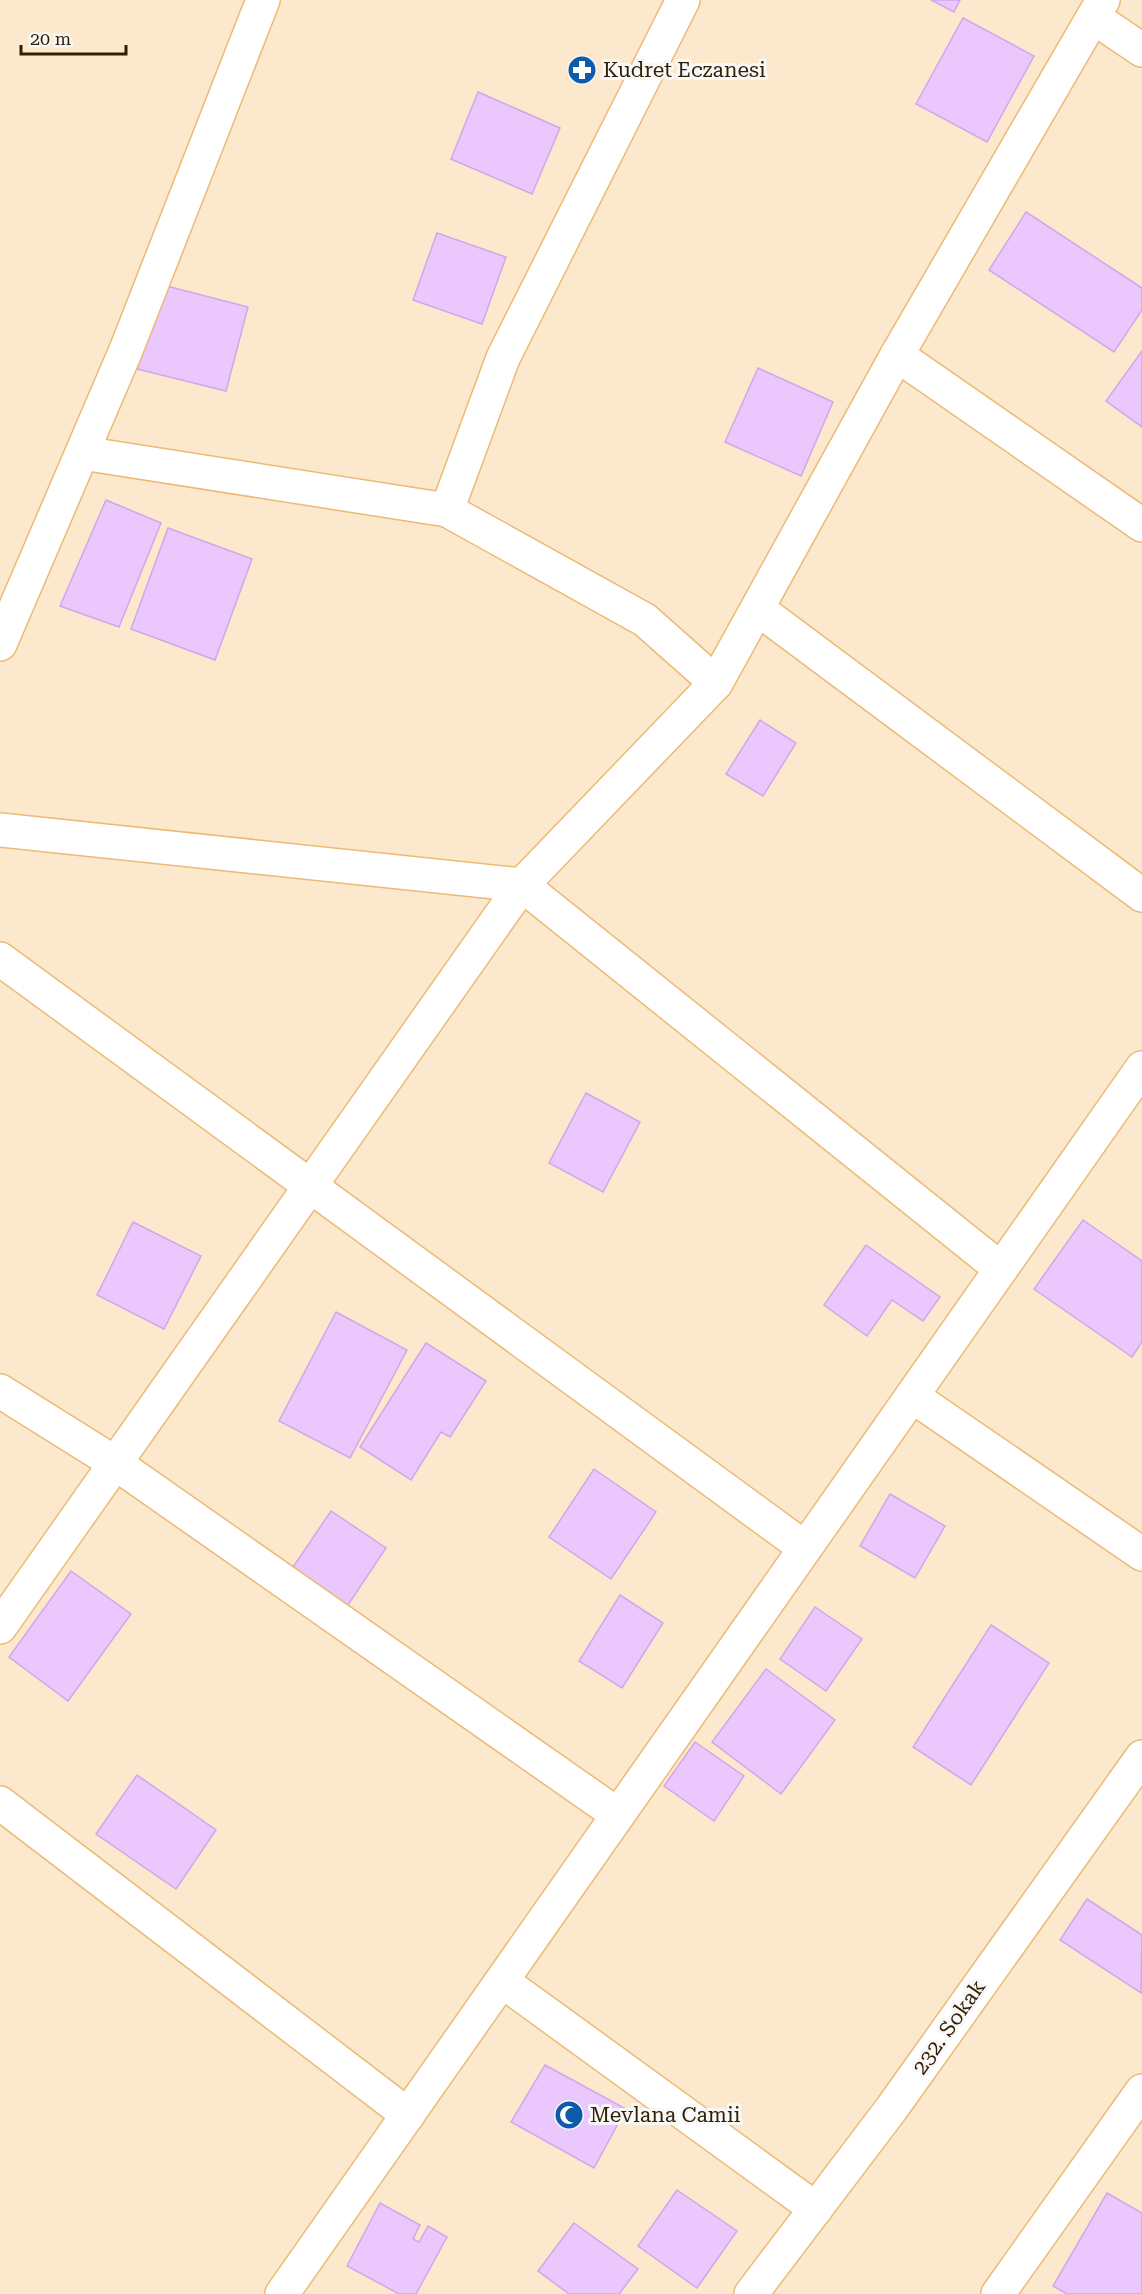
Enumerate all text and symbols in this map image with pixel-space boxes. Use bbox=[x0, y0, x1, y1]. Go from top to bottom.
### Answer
scale bar bbox=[21, 18, 126, 56]
text: 20 m bbox=[30, 28, 71, 49]
pharmacy icon: Kudret Eczanesi bbox=[566, 54, 598, 86]
place label: Kudret Eczanesi bbox=[603, 58, 766, 82]
street label: 232. Sokak bbox=[908, 1975, 990, 2079]
mosque icon: Mevlana Camii bbox=[553, 2099, 585, 2131]
place label: Mevlana Camii bbox=[590, 2103, 741, 2127]

